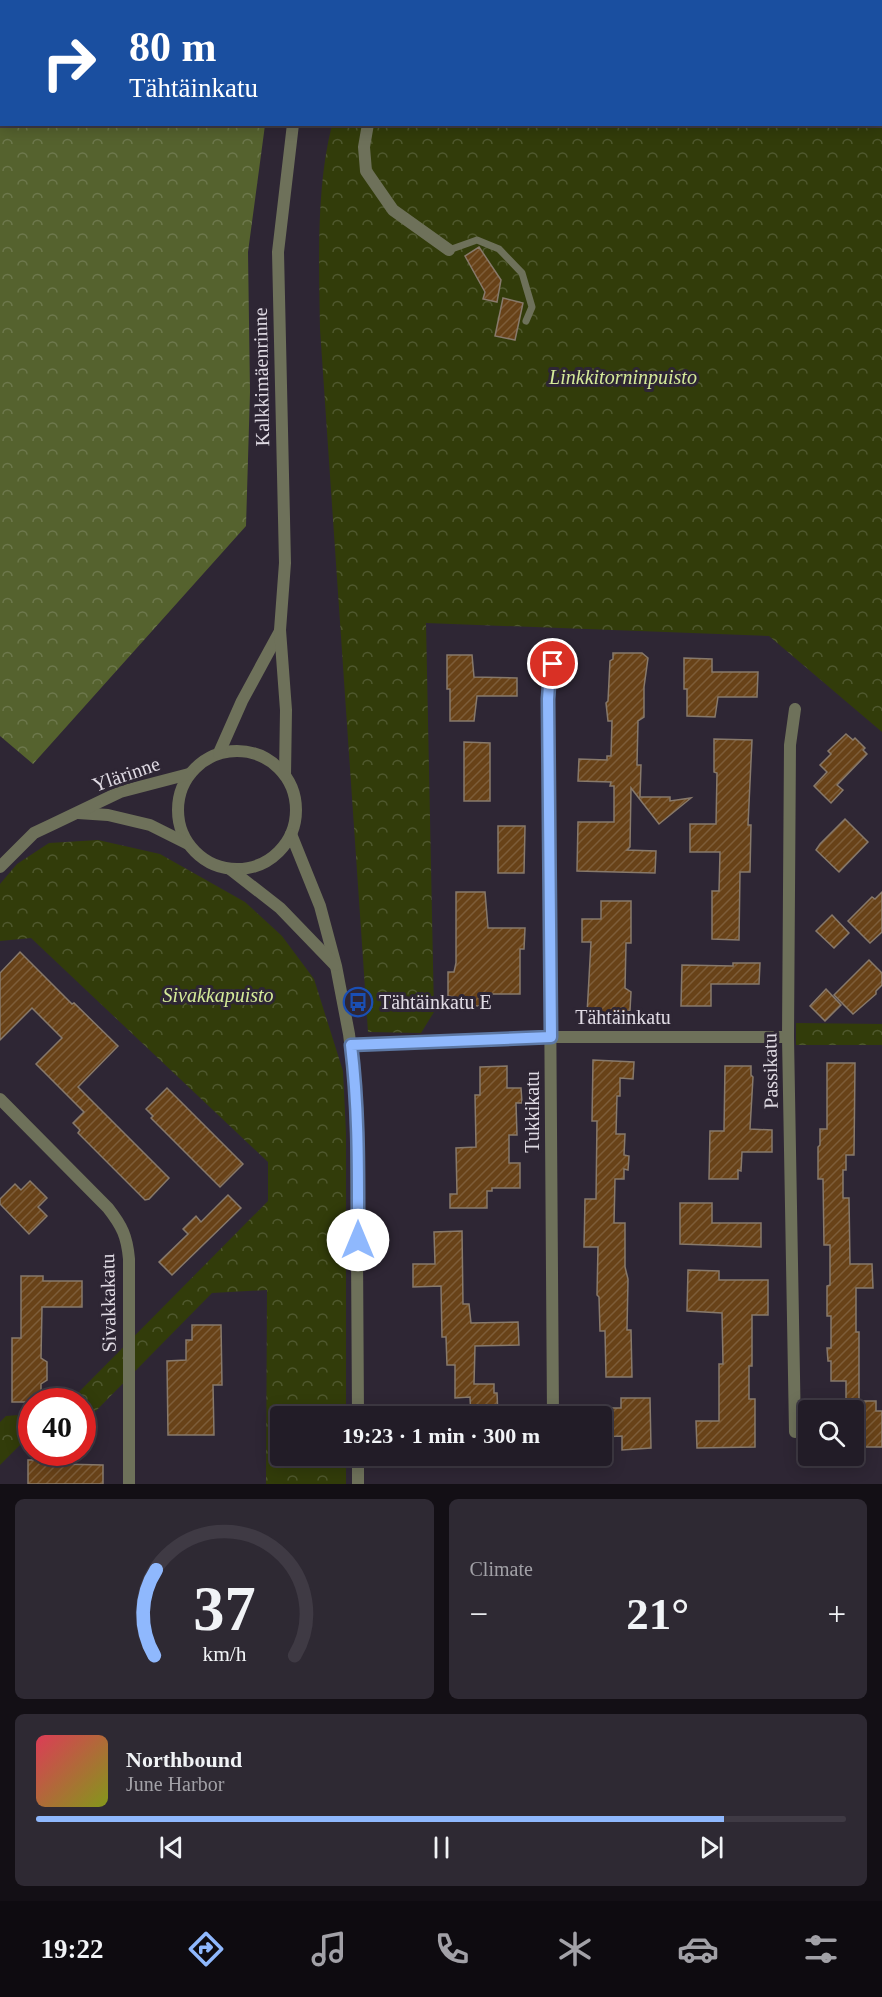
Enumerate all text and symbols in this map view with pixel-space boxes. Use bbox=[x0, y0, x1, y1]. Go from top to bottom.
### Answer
icon: right bbox=[30, 24, 108, 102]
text: 80 m bbox=[129, 24, 217, 70]
text: Tähtäinkatu bbox=[129, 73, 258, 103]
street label: Kalkkimäenrinne bbox=[249, 307, 273, 447]
park label: Linkkitorninpuisto bbox=[548, 366, 697, 389]
pin bbox=[527, 638, 578, 689]
icon: arrive bbox=[536, 647, 569, 680]
street label: Ylärinne bbox=[89, 752, 163, 796]
park label: Sivakkapuisto bbox=[162, 984, 274, 1007]
bus stop icon: Tähtäinkatu E bbox=[342, 986, 374, 1018]
place label: Tähtäinkatu E bbox=[379, 991, 492, 1013]
street label: Tähtäinkatu bbox=[575, 1006, 671, 1028]
street label: Passikatu bbox=[758, 1033, 782, 1109]
street label: Tukkikatu bbox=[521, 1071, 543, 1153]
position arrow bbox=[326, 1208, 390, 1272]
street label: Sivakkakatu bbox=[96, 1253, 120, 1353]
speed limit sign: 40 bbox=[18, 1388, 96, 1466]
map controls bbox=[798, 1400, 864, 1466]
button: search bbox=[798, 1400, 864, 1466]
text: 19:23 · 1 min · 300 m bbox=[342, 1423, 540, 1448]
text: Climate bbox=[470, 1558, 533, 1580]
text: 37 bbox=[193, 1574, 255, 1643]
text: 21° bbox=[626, 1589, 689, 1639]
text: − bbox=[470, 1596, 488, 1632]
text: + bbox=[827, 1596, 846, 1632]
text: km/h bbox=[202, 1642, 247, 1666]
text: Northbound bbox=[126, 1747, 242, 1772]
text: June Harbor bbox=[126, 1773, 224, 1795]
icon: previous bbox=[155, 1831, 188, 1864]
icon: pause bbox=[425, 1831, 458, 1864]
icon: next bbox=[695, 1831, 728, 1864]
icon: directions bbox=[185, 1928, 227, 1970]
icon: music bbox=[308, 1928, 350, 1970]
icon: phone bbox=[431, 1928, 473, 1970]
icon: climate bbox=[554, 1928, 596, 1970]
icon: car bbox=[677, 1928, 719, 1970]
icon: filters bbox=[800, 1928, 842, 1970]
text: 19:22 bbox=[41, 1934, 104, 1964]

